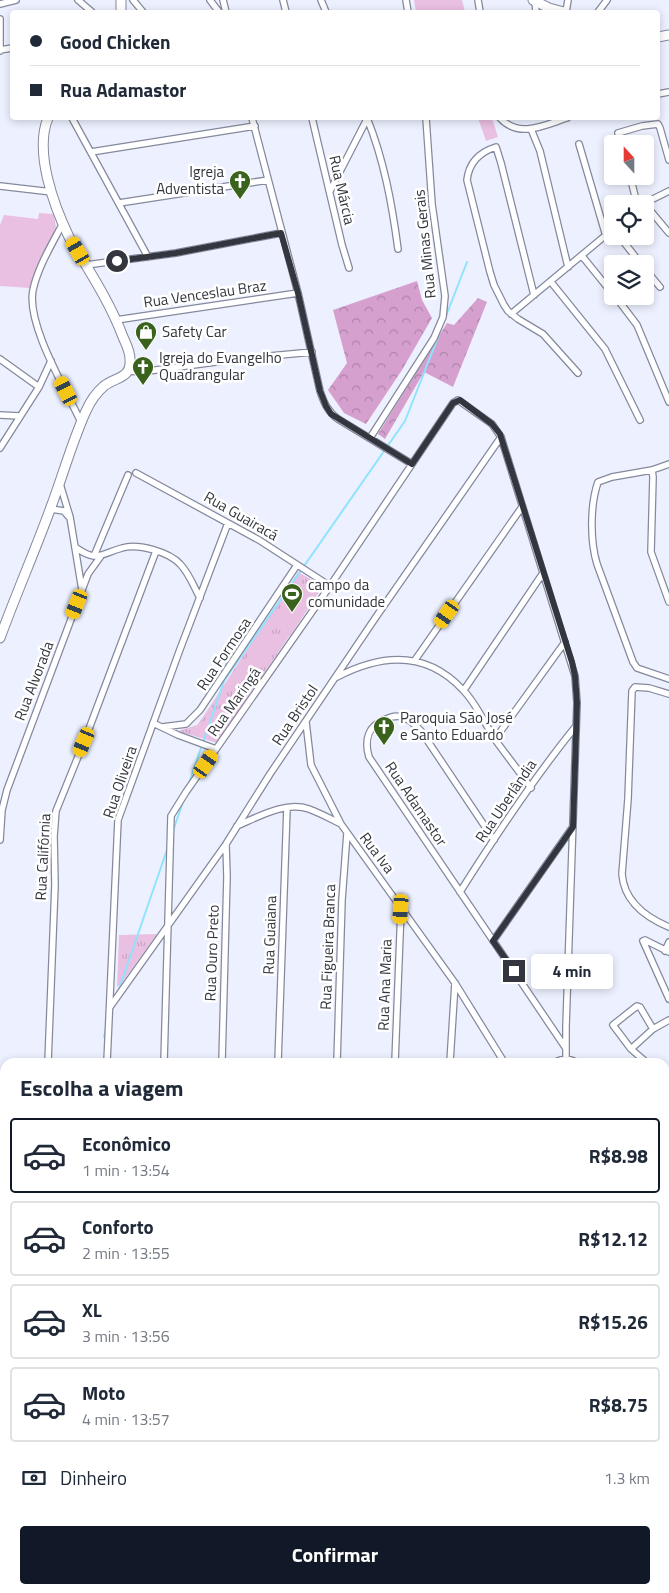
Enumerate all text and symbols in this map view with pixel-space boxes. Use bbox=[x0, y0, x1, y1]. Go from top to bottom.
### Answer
text: Good Chicken bbox=[60, 27, 170, 56]
text: Rua Adamastor bbox=[60, 75, 186, 104]
north arrow bbox=[604, 135, 654, 185]
map controls bbox=[604, 135, 654, 305]
street label: Rua Márcia bbox=[323, 153, 362, 227]
place label: Igreja Adventista bbox=[156, 160, 224, 200]
church icon: Igreja Adventista bbox=[228, 169, 252, 200]
street label: Rua Minas Gerais bbox=[407, 188, 442, 300]
button: locate bbox=[604, 195, 654, 245]
car bbox=[64, 234, 91, 268]
route start bbox=[106, 250, 128, 272]
button: layers bbox=[604, 255, 654, 305]
street label: Rua Venceslau Braz bbox=[142, 273, 268, 314]
shop icon: Safety Car bbox=[134, 320, 158, 351]
place label: Safety Car bbox=[162, 320, 227, 343]
place label: Igreja do Evangelho Quadrangular bbox=[159, 346, 282, 386]
church icon: Igreja do Evangelho Quadrangular bbox=[131, 355, 155, 386]
car bbox=[52, 374, 79, 408]
street label: Rua Guairacá bbox=[200, 485, 283, 546]
place label: campo da comunidade bbox=[308, 573, 385, 613]
sports icon: campo da comunidade bbox=[280, 582, 304, 613]
car bbox=[64, 587, 89, 621]
car bbox=[432, 597, 461, 631]
street label: Rua Formosa bbox=[191, 612, 257, 695]
street label: Rua Alvorada bbox=[8, 637, 59, 724]
street label: Rua Maringá bbox=[201, 662, 266, 741]
street label: Rua Bristol bbox=[266, 680, 324, 750]
place label: Paroquia São José e Santo Eduardo bbox=[400, 706, 513, 746]
church icon: Paroquia São José e Santo Eduardo bbox=[372, 715, 396, 746]
car bbox=[71, 725, 96, 759]
street label: Rua Oliveira bbox=[96, 742, 143, 821]
car bbox=[191, 747, 220, 781]
street label: Rua Uberlândia bbox=[469, 754, 542, 847]
street label: Rua Adamastor bbox=[380, 757, 453, 851]
street label: Rua Califórnia bbox=[29, 812, 56, 901]
street label: Rua Iva bbox=[354, 827, 401, 878]
street label: Rua Figueira Branca bbox=[314, 883, 341, 1010]
car bbox=[392, 894, 409, 924]
street label: Rua Guaiana bbox=[257, 895, 282, 975]
street label: Rua Ouro Preto bbox=[198, 904, 225, 1002]
street label: Rua Ana Maria bbox=[371, 938, 398, 1031]
callout: 4 min bbox=[532, 954, 614, 988]
text: 4 min bbox=[553, 959, 591, 983]
route end bbox=[503, 960, 525, 982]
text: Escolha a viagem bbox=[20, 1071, 184, 1105]
text: Econômico bbox=[82, 1129, 171, 1158]
icon: car bbox=[22, 1133, 67, 1178]
text: R$8.98 bbox=[589, 1141, 648, 1170]
text: 1 min · 13:54 bbox=[82, 1158, 170, 1182]
text: Conforto bbox=[82, 1212, 154, 1241]
icon: car bbox=[22, 1216, 67, 1261]
text: R$12.12 bbox=[578, 1224, 648, 1253]
text: 2 min · 13:55 bbox=[82, 1241, 170, 1265]
text: XL bbox=[82, 1295, 102, 1324]
icon: car bbox=[22, 1299, 67, 1344]
text: R$15.26 bbox=[578, 1307, 648, 1336]
text: 3 min · 13:56 bbox=[82, 1324, 170, 1348]
text: Moto bbox=[82, 1378, 125, 1407]
icon: car bbox=[22, 1382, 67, 1427]
text: R$8.75 bbox=[589, 1390, 648, 1419]
text: 4 min · 13:57 bbox=[82, 1407, 170, 1431]
text: Dinheiro bbox=[60, 1463, 127, 1492]
icon: cash bbox=[20, 1464, 48, 1492]
text: 1.3 km bbox=[604, 1466, 650, 1490]
button: Confirmar bbox=[20, 1526, 650, 1584]

